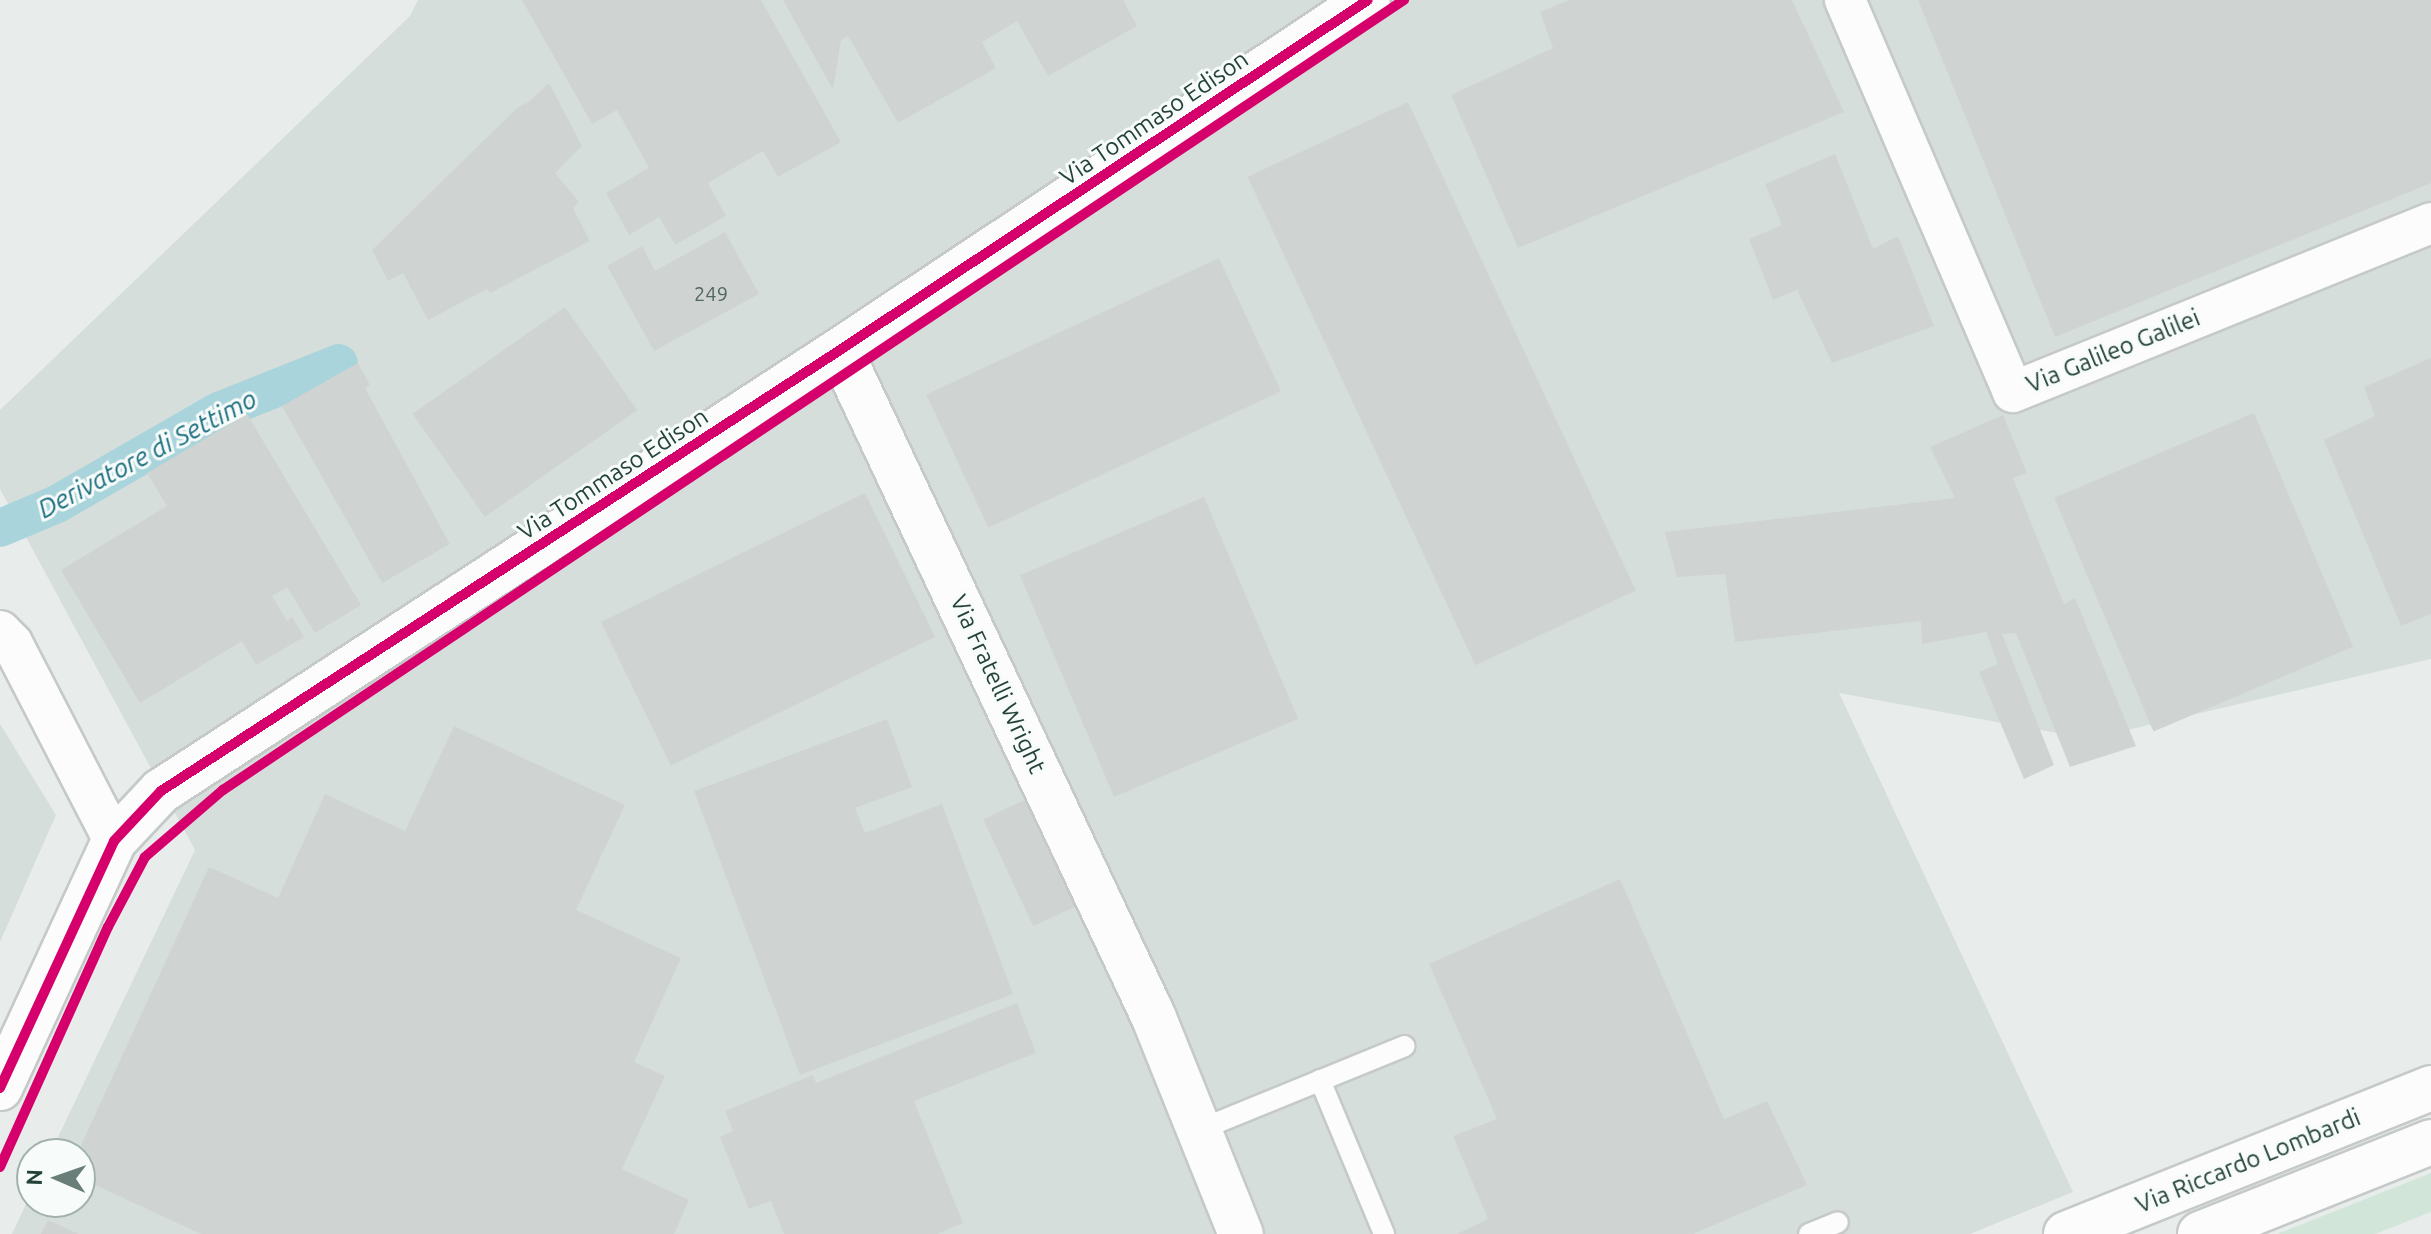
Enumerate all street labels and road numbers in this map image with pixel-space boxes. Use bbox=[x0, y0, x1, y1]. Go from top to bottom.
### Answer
street label: Via Tommaso Edison bbox=[1054, 44, 1254, 192]
street label: Via Galileo Galilei bbox=[2022, 303, 2204, 399]
street label: Via Tommaso Edison bbox=[513, 402, 713, 546]
street label: Via Fratelli Wright bbox=[944, 590, 1052, 778]
street label: Via Riccardo Lombardi bbox=[2131, 1103, 2365, 1219]

